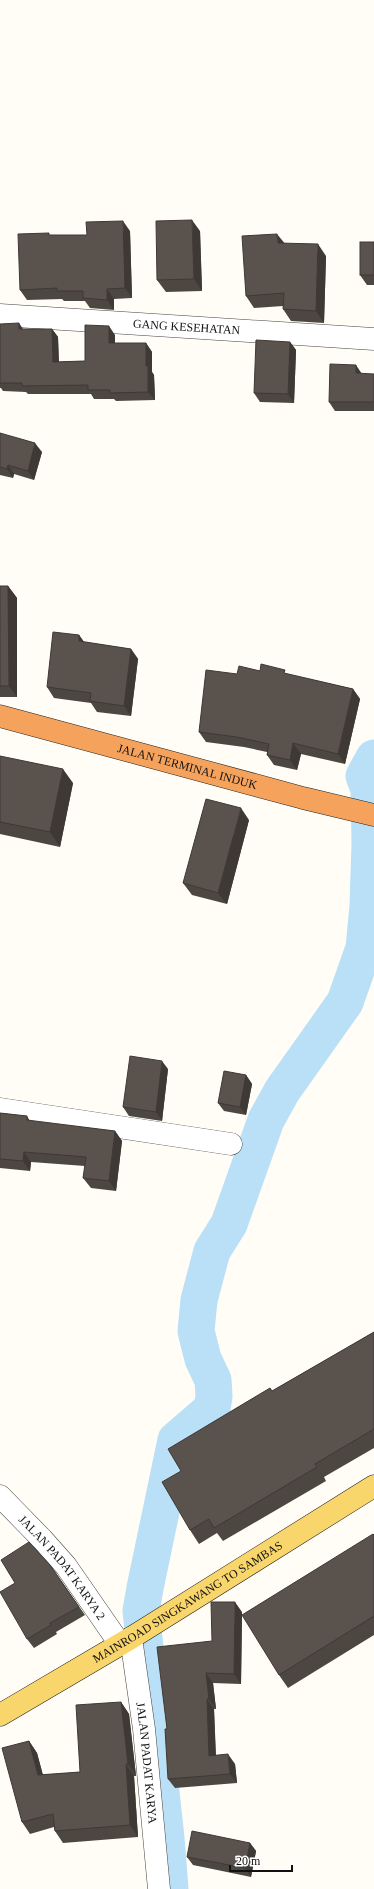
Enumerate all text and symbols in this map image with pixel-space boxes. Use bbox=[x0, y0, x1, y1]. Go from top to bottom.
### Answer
street label: GANG KESEHATAN bbox=[133, 317, 241, 337]
street label: JALAN TERMINAL INDUK bbox=[116, 741, 259, 792]
street label: JALAN PADAT KARYA 2 bbox=[16, 1512, 108, 1623]
street label: MAINROAD SINGKAWANG TO SAMBAS bbox=[90, 1538, 285, 1666]
street label: JALAN PADAT KARYA bbox=[133, 1701, 160, 1825]
scale bar bbox=[230, 1847, 292, 1873]
text: 20 m bbox=[236, 1854, 261, 1868]

